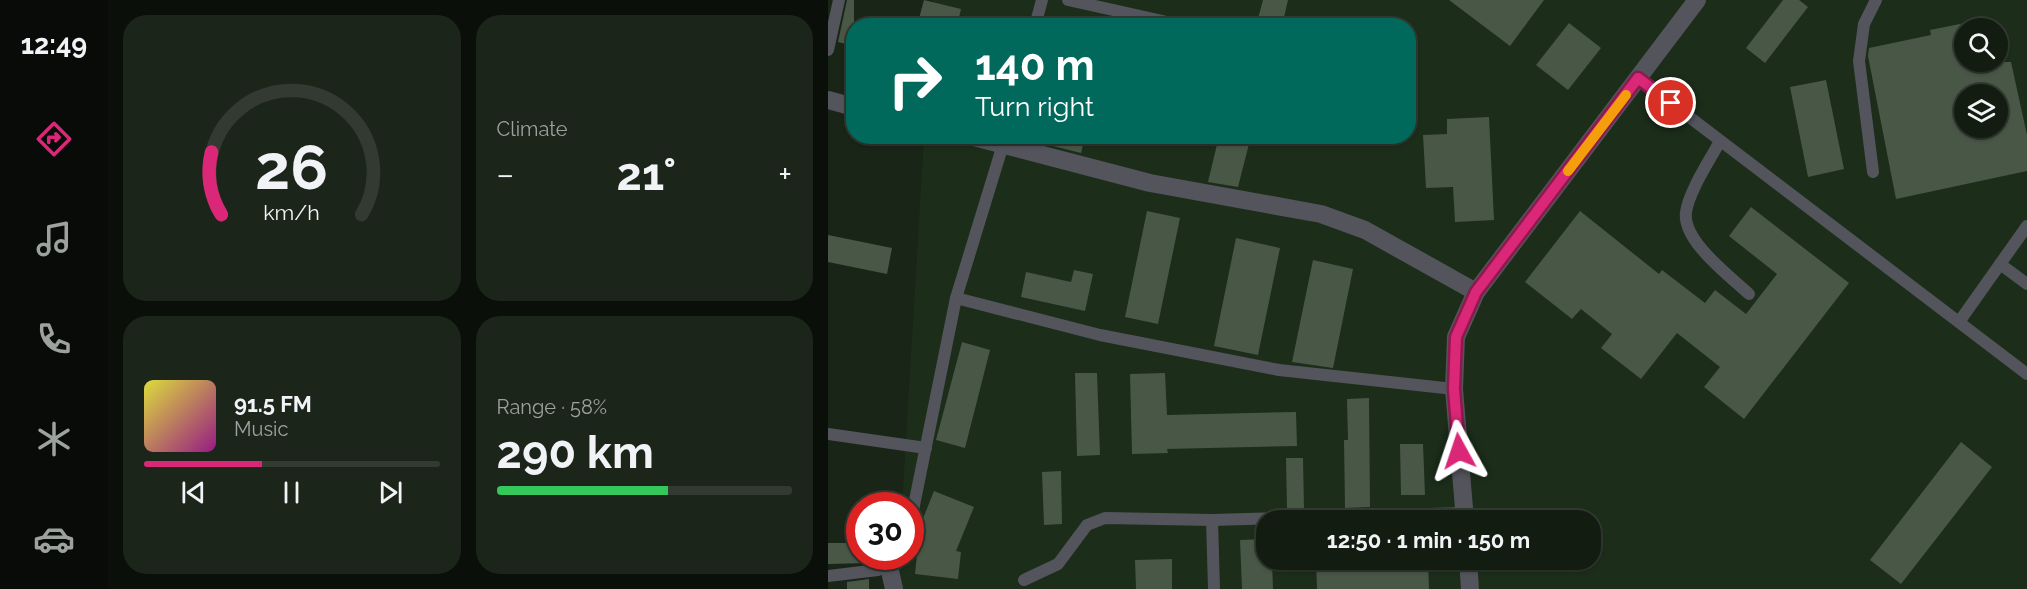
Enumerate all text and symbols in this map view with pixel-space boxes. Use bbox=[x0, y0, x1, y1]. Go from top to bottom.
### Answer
map controls bbox=[1954, 18, 2008, 138]
button: search bbox=[1954, 18, 2008, 72]
text: 12:49 bbox=[21, 29, 87, 60]
text: 140 m bbox=[975, 41, 1095, 90]
icon: right bbox=[876, 42, 954, 120]
pin bbox=[1645, 77, 1696, 128]
button: layers bbox=[1954, 84, 2008, 138]
icon: arrive bbox=[1654, 86, 1687, 119]
text: Turn right bbox=[975, 91, 1094, 122]
text: Climate bbox=[497, 117, 568, 141]
icon: directions bbox=[33, 118, 75, 160]
text: 26 bbox=[255, 130, 328, 204]
text: 21° bbox=[617, 148, 676, 201]
text: − bbox=[497, 155, 514, 194]
text: + bbox=[778, 155, 792, 194]
text: km/h bbox=[263, 200, 320, 225]
icon: music bbox=[33, 218, 75, 260]
icon: phone bbox=[33, 318, 75, 360]
text: 91.5 FM bbox=[234, 391, 312, 417]
text: Range · 58% bbox=[497, 395, 607, 419]
text: Music bbox=[234, 417, 288, 441]
icon: climate bbox=[33, 418, 75, 460]
position arrow bbox=[1427, 419, 1491, 483]
text: 290 km bbox=[497, 426, 654, 479]
icon: previous bbox=[177, 476, 210, 509]
icon: pause bbox=[275, 476, 308, 509]
icon: next bbox=[374, 476, 407, 509]
speed limit sign: 30 bbox=[846, 492, 924, 570]
icon: car bbox=[33, 518, 75, 560]
text: 12:50 · 1 min · 150 m bbox=[1327, 527, 1530, 553]

